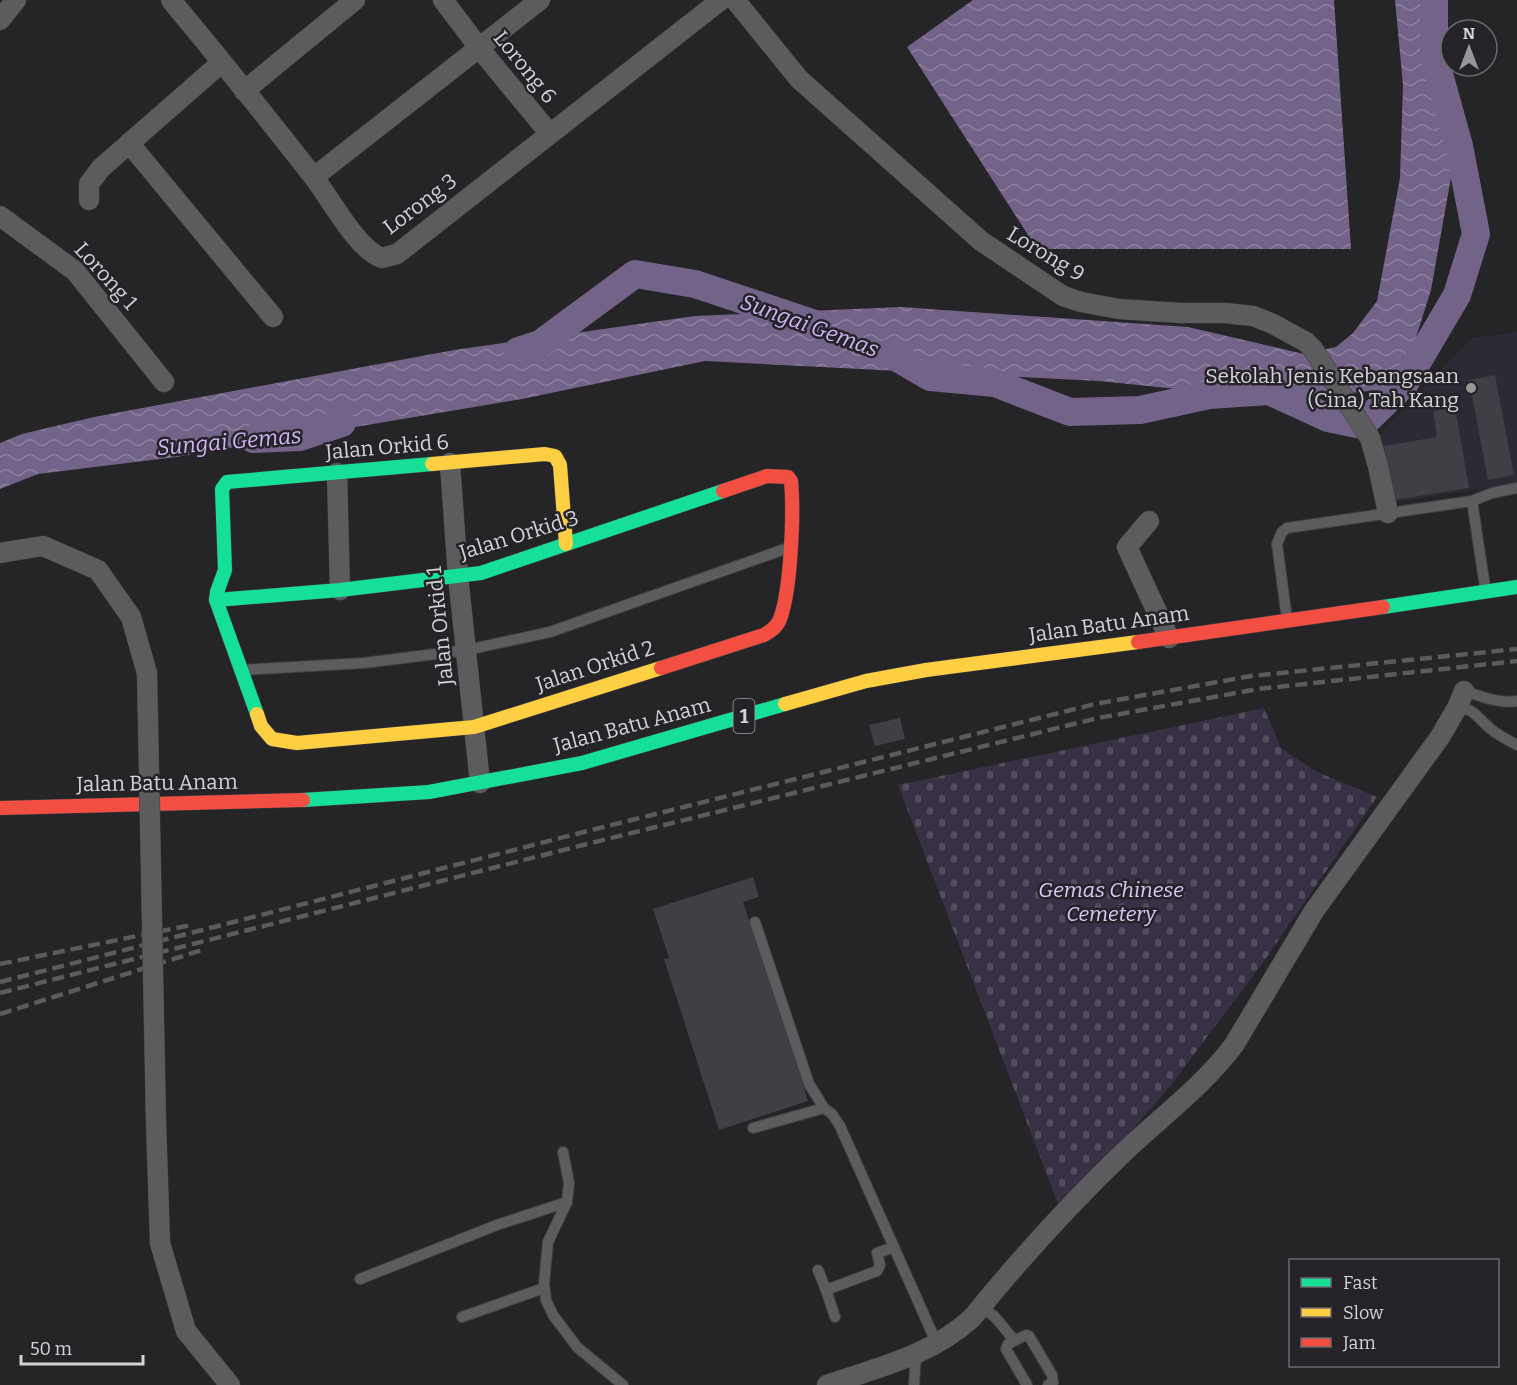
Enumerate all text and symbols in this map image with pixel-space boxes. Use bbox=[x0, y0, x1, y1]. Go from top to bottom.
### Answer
north arrow bbox=[1439, 18, 1499, 78]
text: N bbox=[1463, 24, 1475, 43]
street label: Lorong 6 bbox=[488, 25, 562, 109]
street label: Lorong 3 bbox=[378, 168, 462, 240]
street label: Lorong 9 bbox=[1003, 221, 1089, 287]
street label: Lorong 1 bbox=[69, 237, 143, 316]
water label: Sungai Gemas bbox=[737, 288, 883, 363]
place label: Sekolah Jenis Kebangsaan (Cina) Tah Kang bbox=[1205, 363, 1459, 413]
marker: Sekolah Jenis Kebangsaan (Cina) Tah Kang bbox=[1464, 381, 1478, 395]
water label: Sungai Gemas bbox=[156, 422, 302, 461]
street label: Jalan Orkid 6 bbox=[323, 429, 450, 465]
street label: Jalan Orkid 3 bbox=[455, 505, 582, 566]
street label: Jalan Orkid 1 bbox=[421, 565, 459, 688]
street label: Jalan Batu Anam bbox=[1026, 600, 1191, 648]
street label: Jalan Orkid 2 bbox=[532, 635, 657, 698]
street label: Jalan Batu Anam bbox=[550, 692, 713, 759]
road number: 1 bbox=[734, 699, 754, 733]
street label: Jalan Batu Anam bbox=[75, 769, 238, 797]
park label: Gemas Chinese Cemetery bbox=[1038, 877, 1184, 927]
legend bbox=[1289, 1259, 1499, 1367]
text: Fast bbox=[1343, 1272, 1378, 1294]
text: Slow bbox=[1343, 1302, 1384, 1324]
scale bar bbox=[21, 1328, 142, 1366]
text: Jam bbox=[1342, 1332, 1376, 1354]
text: 50 m bbox=[30, 1338, 72, 1360]

